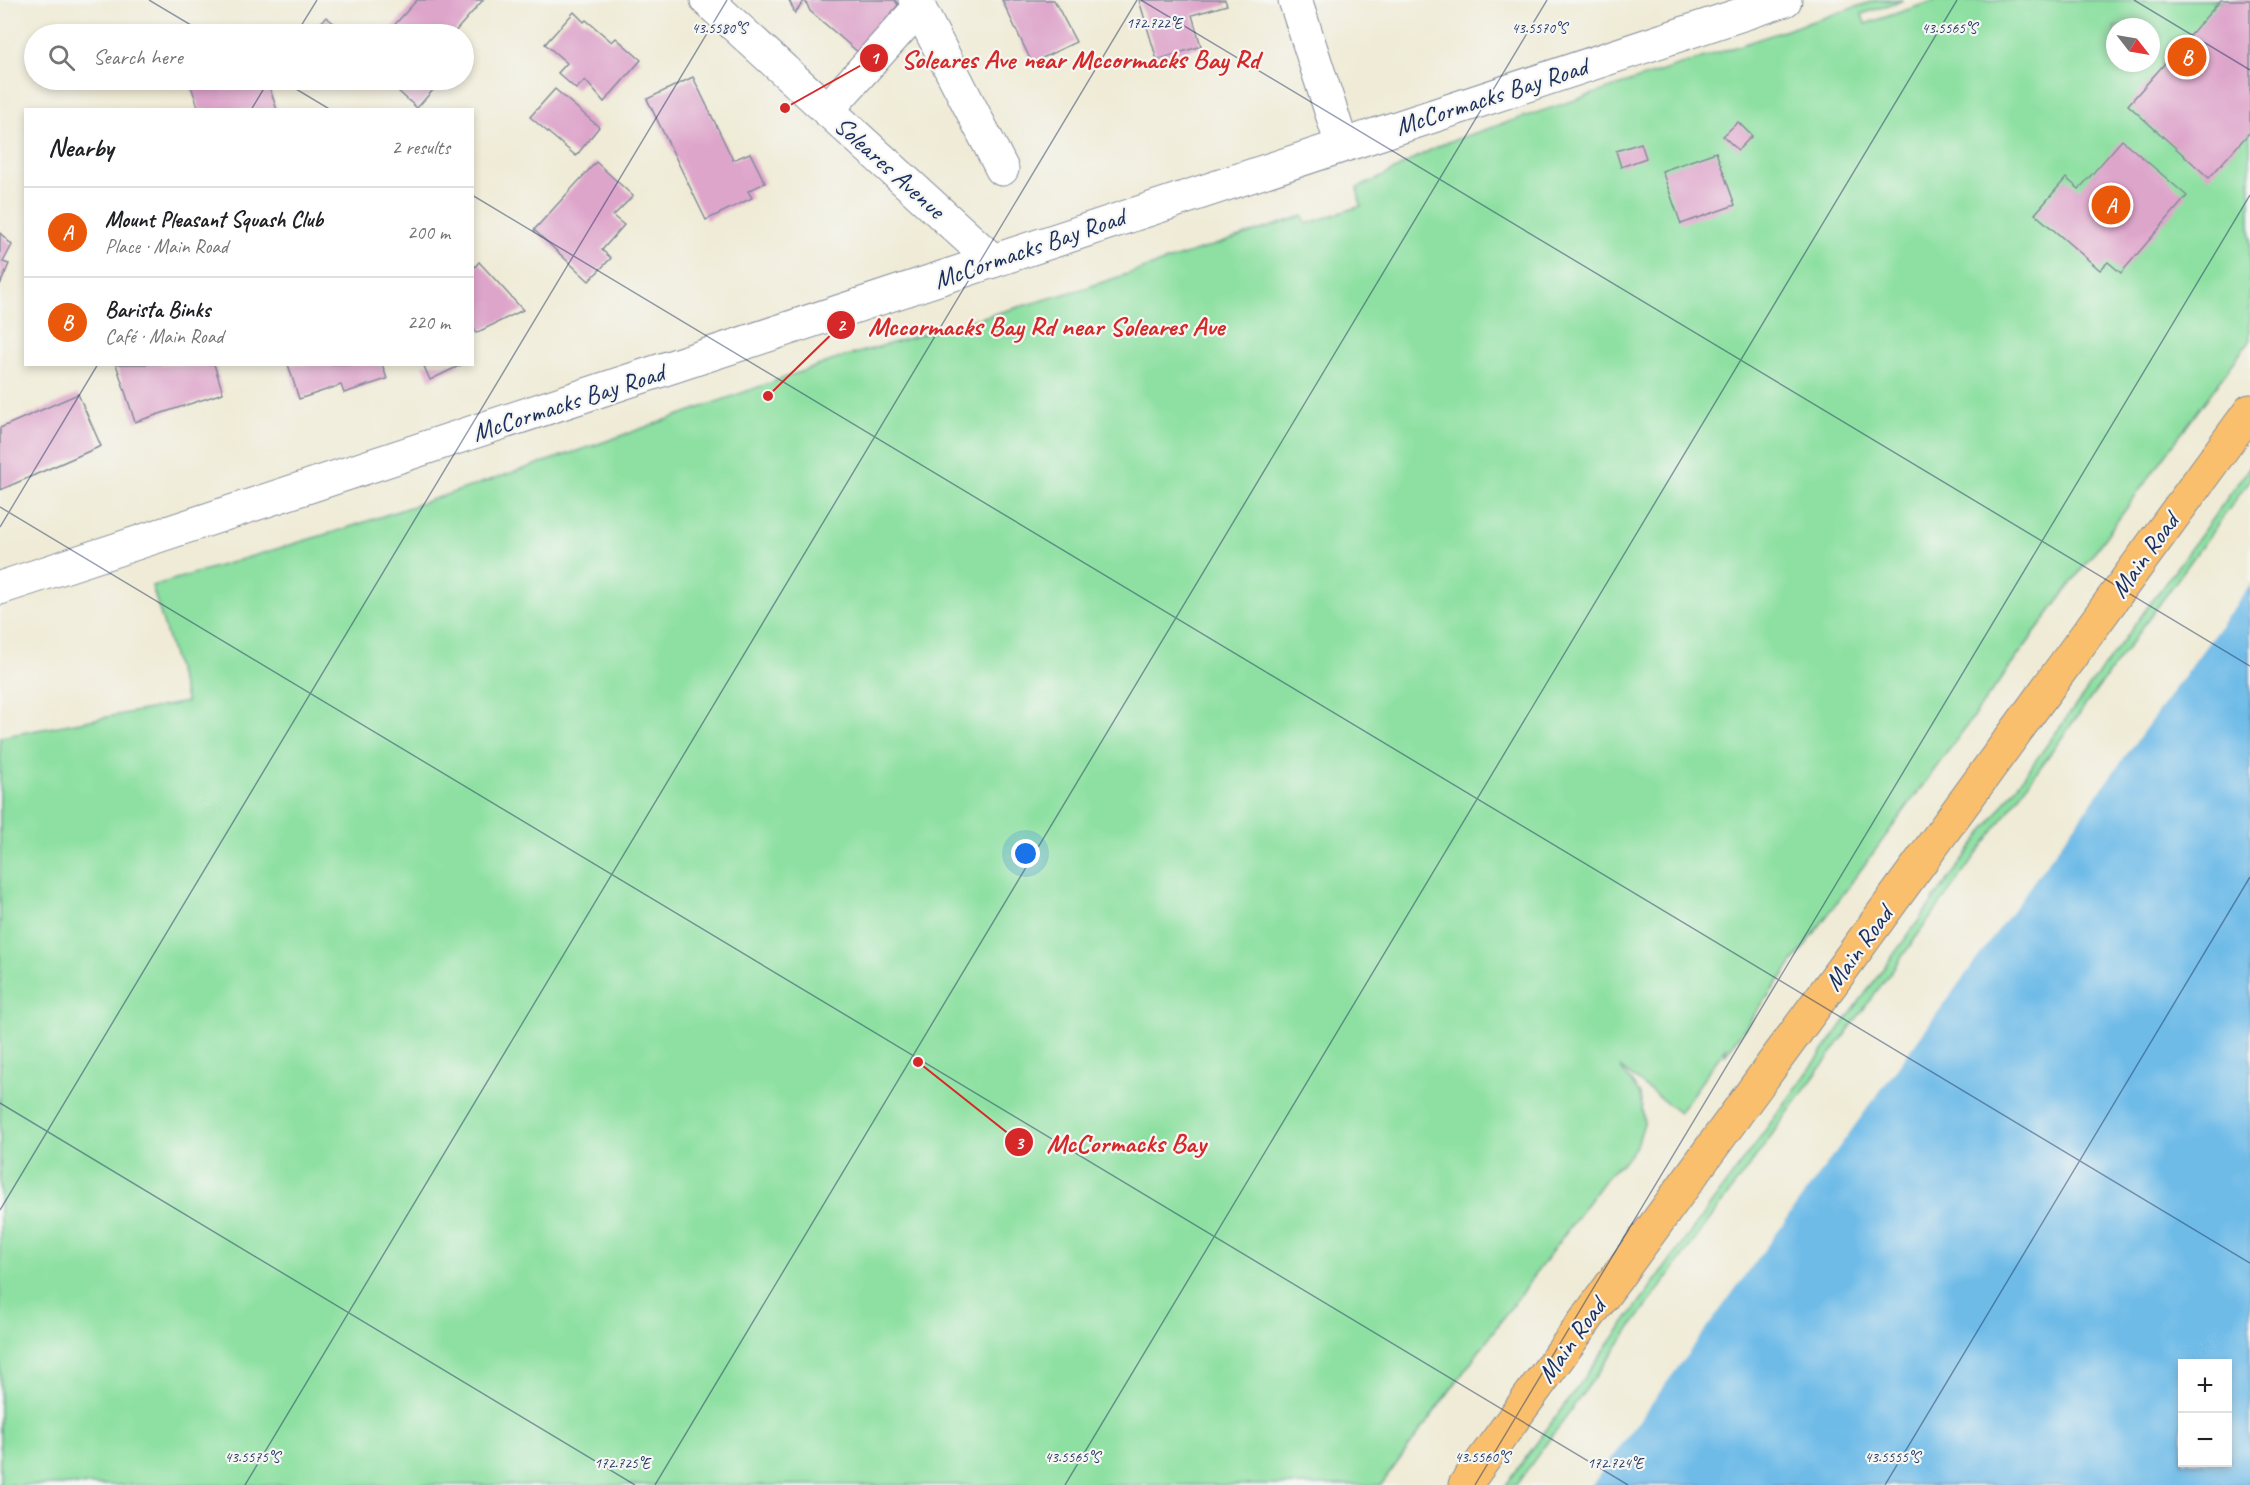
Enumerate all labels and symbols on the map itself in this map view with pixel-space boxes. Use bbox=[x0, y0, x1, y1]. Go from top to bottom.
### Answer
text: 172.722°E bbox=[1126, 14, 1184, 33]
north arrow bbox=[2106, 18, 2160, 72]
text: 43.5580°S bbox=[691, 19, 749, 38]
text: 43.5570°S bbox=[1511, 19, 1569, 38]
text: 43.5565°S bbox=[1921, 19, 1979, 38]
pin: B bbox=[2168, 34, 2206, 80]
callout: Soleares Ave near Mccormacks Bay Rd bbox=[859, 36, 1271, 81]
text: Soleares Ave near Mccormacks Bay Rd bbox=[901, 42, 1263, 76]
text: 1 bbox=[870, 47, 880, 69]
street label: McCormacks Bay Road bbox=[1391, 49, 1595, 143]
street label: Soleares Avenue bbox=[827, 109, 954, 227]
pin: A bbox=[2092, 182, 2130, 228]
street label: McCormacks Bay Road bbox=[929, 199, 1133, 297]
callout: Mccormacks Bay Rd near Soleares Ave bbox=[826, 303, 1237, 348]
text: Mccormacks Bay Rd near Soleares Ave bbox=[868, 309, 1227, 343]
text: 2 bbox=[837, 314, 847, 336]
street label: McCormacks Bay Road bbox=[468, 355, 672, 449]
street label: Main Road bbox=[2103, 503, 2188, 604]
your location bbox=[1011, 839, 1040, 868]
street label: Main Road bbox=[1817, 896, 1902, 997]
callout: McCormacks Bay bbox=[1004, 1120, 1218, 1165]
text: McCormacks Bay bbox=[1046, 1126, 1208, 1160]
text: 3 bbox=[1015, 1132, 1025, 1154]
street label: Main Road bbox=[1530, 1288, 1615, 1389]
text: 43.5575°S bbox=[224, 1448, 282, 1467]
text: 43.5565°S bbox=[1044, 1448, 1102, 1467]
text: 43.5560°S bbox=[1454, 1448, 1512, 1467]
text: 43.5555°S bbox=[1864, 1448, 1922, 1467]
text: 172.725°E bbox=[594, 1454, 652, 1473]
text: 172.724°E bbox=[1587, 1454, 1645, 1473]

